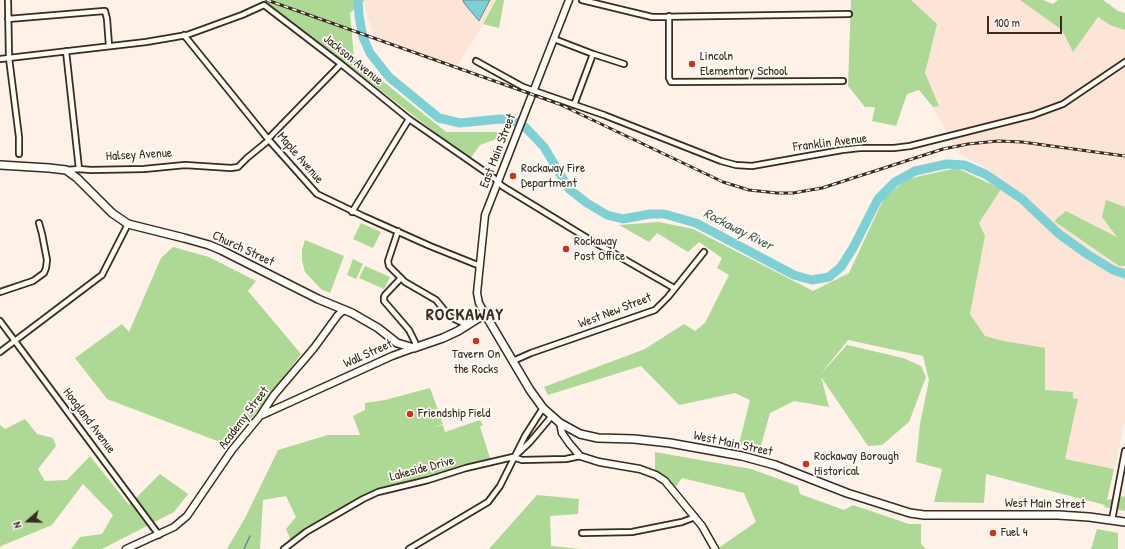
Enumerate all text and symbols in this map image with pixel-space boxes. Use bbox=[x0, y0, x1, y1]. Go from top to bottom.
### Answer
scale bar bbox=[989, 8, 1064, 34]
text: 100 m bbox=[994, 14, 1020, 31]
street label: Jackson Avenue bbox=[320, 31, 386, 89]
place label: Lincoln Elementary School bbox=[700, 49, 788, 80]
marker: Lincoln Elementary School bbox=[687, 59, 697, 69]
street label: East Main Street bbox=[477, 112, 519, 190]
street label: Maple Avenue bbox=[273, 129, 327, 187]
street label: Franklin Avenue bbox=[792, 131, 868, 155]
street label: Halsey Avenue bbox=[106, 145, 172, 165]
place label: Rockaway Fire Department bbox=[521, 161, 585, 192]
marker: Rockaway Fire Department bbox=[508, 171, 518, 181]
water label: Rockaway River bbox=[700, 205, 776, 255]
street label: Church Street bbox=[210, 228, 276, 270]
place label: Rockaway Post Office bbox=[574, 234, 625, 265]
marker: Rockaway Post Office bbox=[561, 244, 571, 254]
street label: West New Street bbox=[576, 290, 654, 332]
district label: ROCKAWAY bbox=[426, 305, 504, 325]
street label: Wall Street bbox=[341, 336, 395, 372]
marker: Tavern On the Rocks bbox=[471, 336, 481, 346]
place label: Tavern On the Rocks bbox=[452, 347, 500, 378]
street label: Academy Street bbox=[215, 384, 273, 452]
street label: Hoagland Avenue bbox=[59, 385, 119, 457]
place label: Friendship Field bbox=[418, 406, 490, 422]
marker: Friendship Field bbox=[405, 409, 415, 419]
street label: West Main Street bbox=[692, 428, 774, 460]
place label: Rockaway Borough Historical bbox=[814, 449, 899, 480]
street label: Lakeside Drive bbox=[388, 453, 456, 485]
marker: Rockaway Borough Historical bbox=[801, 459, 811, 469]
street label: West Main Street bbox=[1005, 495, 1085, 513]
north arrow bbox=[8, 501, 48, 541]
text: N bbox=[9, 520, 24, 530]
place label: Fuel 4 bbox=[1001, 525, 1028, 541]
marker: Fuel 4 bbox=[988, 528, 998, 538]

